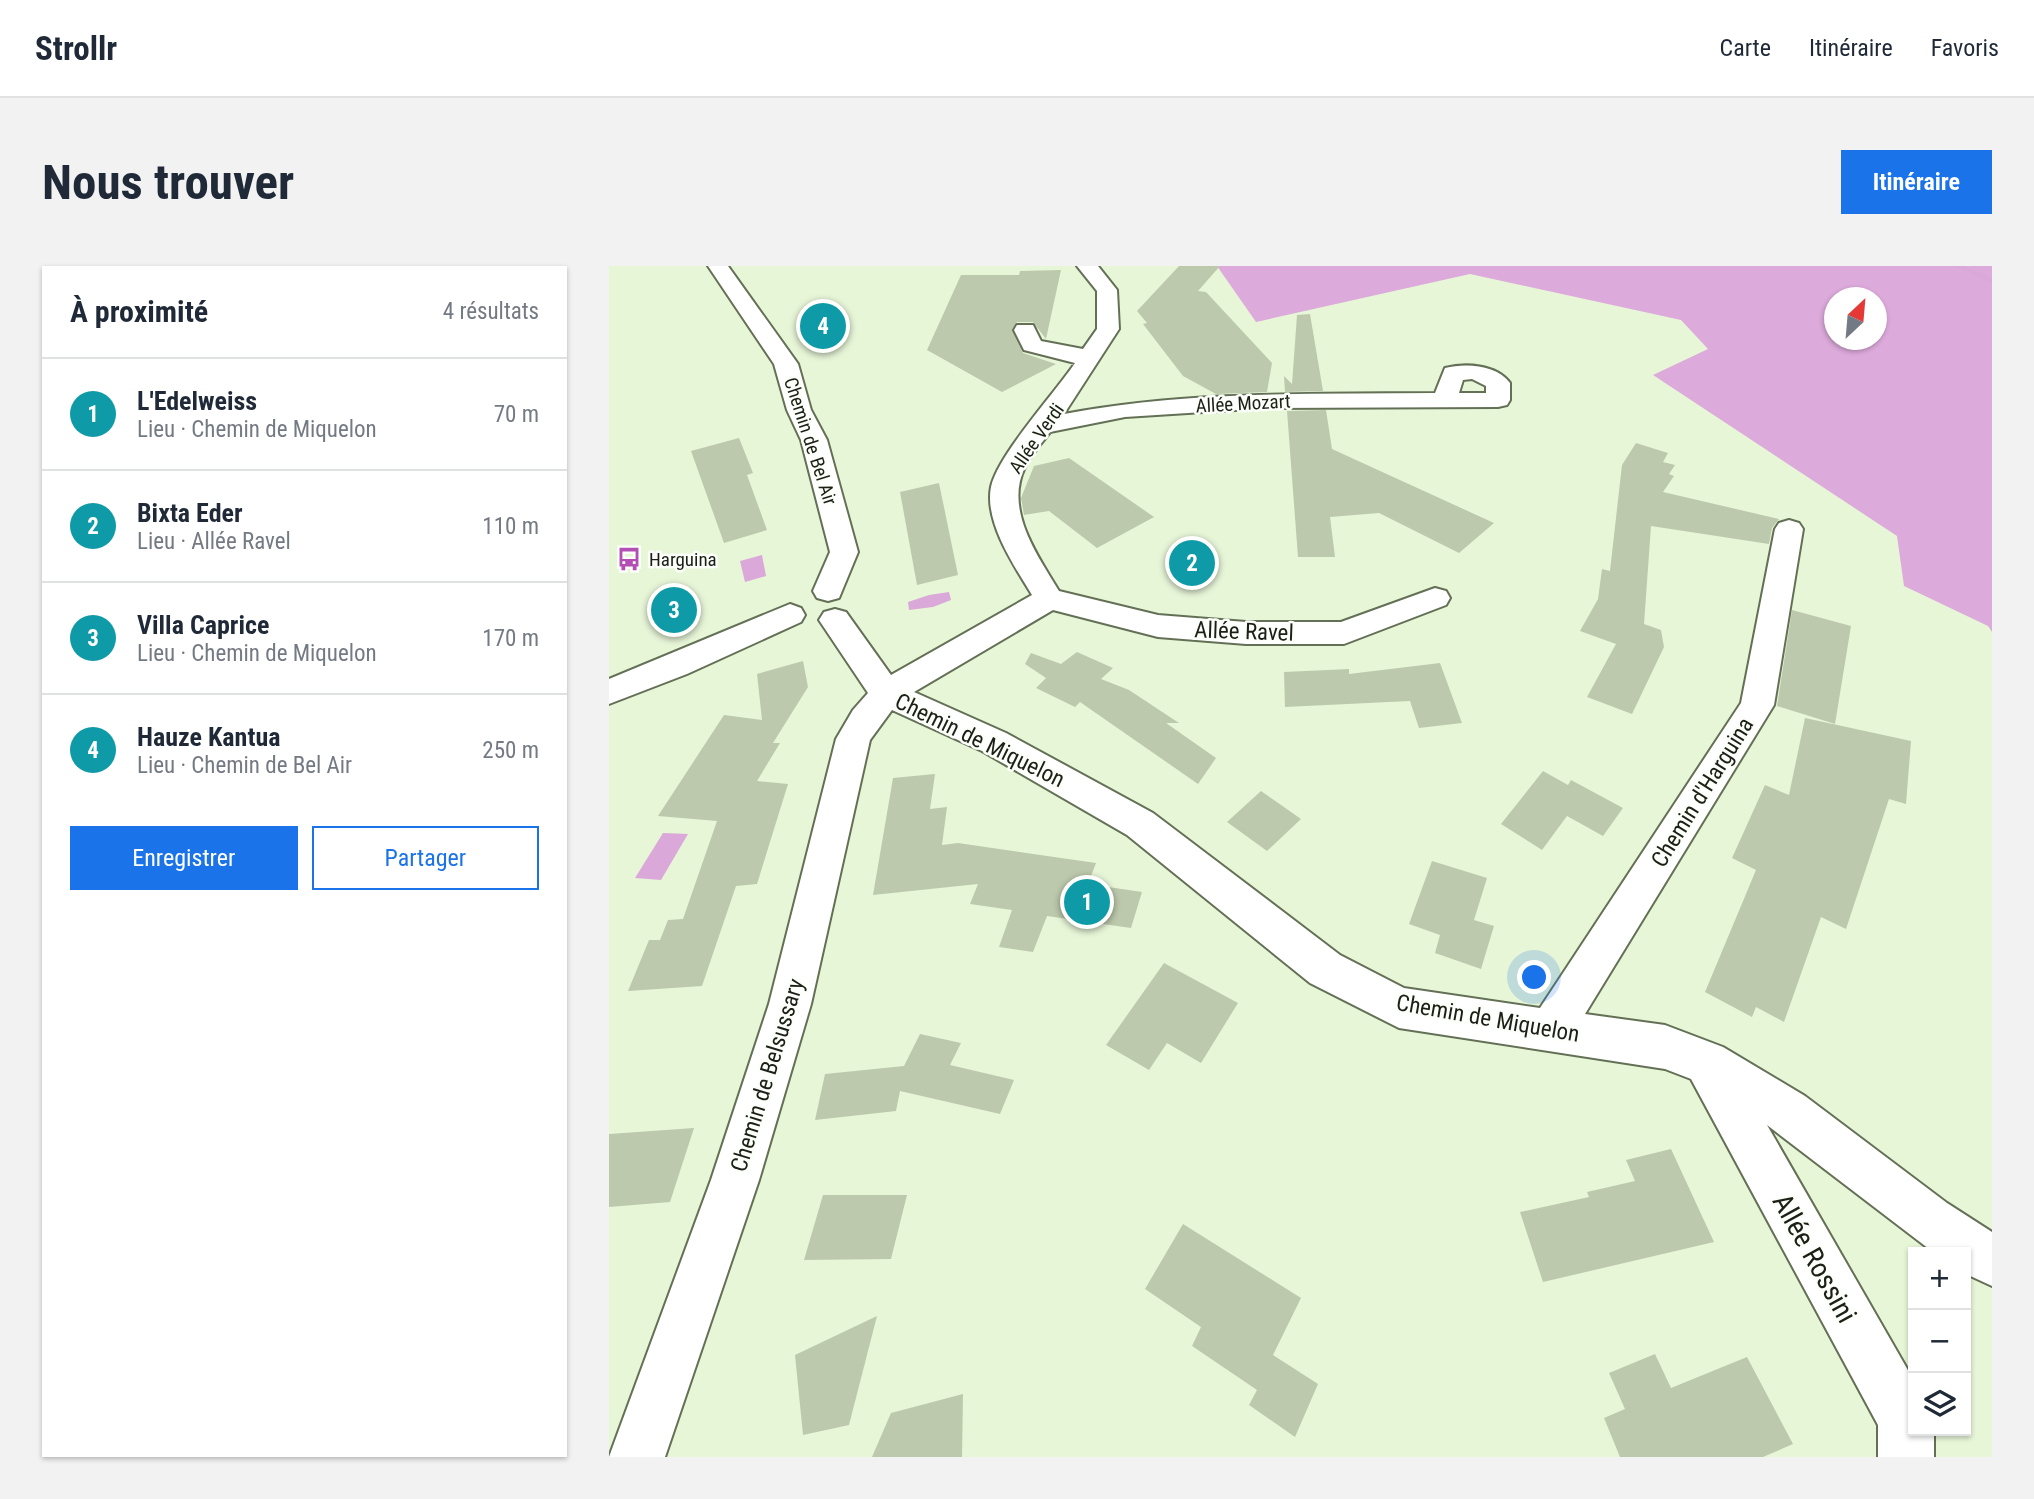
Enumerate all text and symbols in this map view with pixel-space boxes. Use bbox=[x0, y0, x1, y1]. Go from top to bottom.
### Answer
text: Strollr bbox=[35, 29, 117, 68]
text: Carte bbox=[1720, 34, 1771, 62]
text: Itinéraire bbox=[1809, 34, 1893, 62]
text: Favoris bbox=[1931, 34, 1999, 62]
button: Itinéraire bbox=[1841, 150, 1992, 214]
text: Nous trouver bbox=[42, 154, 294, 211]
north arrow bbox=[1824, 287, 1887, 350]
text: À proximité bbox=[70, 294, 208, 329]
text: 4 résultats bbox=[443, 298, 539, 325]
pin: 4 bbox=[800, 300, 846, 352]
street label: Chemin de Bel Air bbox=[779, 374, 842, 508]
text: L'Edelweiss bbox=[137, 386, 257, 416]
street label: Allée Mozart bbox=[1195, 390, 1291, 417]
street label: Allée Verdi bbox=[1004, 399, 1069, 478]
text: 1 bbox=[87, 401, 99, 428]
text: 70 m bbox=[494, 401, 539, 428]
text: Lieu · Chemin de Miquelon bbox=[137, 416, 377, 443]
text: Bixta Eder bbox=[137, 498, 243, 528]
text: 2 bbox=[87, 513, 99, 540]
text: 110 m bbox=[482, 513, 539, 540]
text: Lieu · Allée Ravel bbox=[137, 528, 291, 555]
pin: 2 bbox=[1169, 537, 1215, 589]
bus stop icon: Harguina bbox=[615, 545, 643, 573]
place label: Harguina bbox=[649, 548, 717, 571]
pin: 3 bbox=[651, 584, 697, 636]
text: Villa Caprice bbox=[137, 610, 269, 640]
street label: Allée Ravel bbox=[1194, 616, 1294, 647]
text: 3 bbox=[87, 625, 99, 652]
text: 170 m bbox=[482, 625, 539, 652]
text: Lieu · Chemin de Miquelon bbox=[137, 640, 377, 667]
street label: Chemin de Miquelon bbox=[891, 688, 1069, 793]
street label: Chemin d'Harguina bbox=[1646, 712, 1759, 872]
text: Hauze Kantua bbox=[137, 722, 280, 752]
text: 4 bbox=[87, 737, 99, 764]
text: 250 m bbox=[482, 737, 539, 764]
text: Lieu · Chemin de Bel Air bbox=[137, 752, 352, 779]
button: Enregistrer bbox=[70, 826, 298, 890]
button: Partager bbox=[312, 826, 539, 890]
pin: 1 bbox=[1064, 876, 1110, 928]
your location bbox=[1517, 960, 1551, 994]
street label: Chemin de Belsussary bbox=[725, 975, 810, 1175]
street label: Chemin de Miquelon bbox=[1394, 989, 1582, 1048]
street label: Allée Rossini bbox=[1766, 1188, 1864, 1329]
map controls bbox=[1908, 1247, 1971, 1436]
button: + bbox=[1908, 1247, 1971, 1310]
button: − bbox=[1908, 1310, 1971, 1373]
button: layers bbox=[1908, 1373, 1971, 1436]

